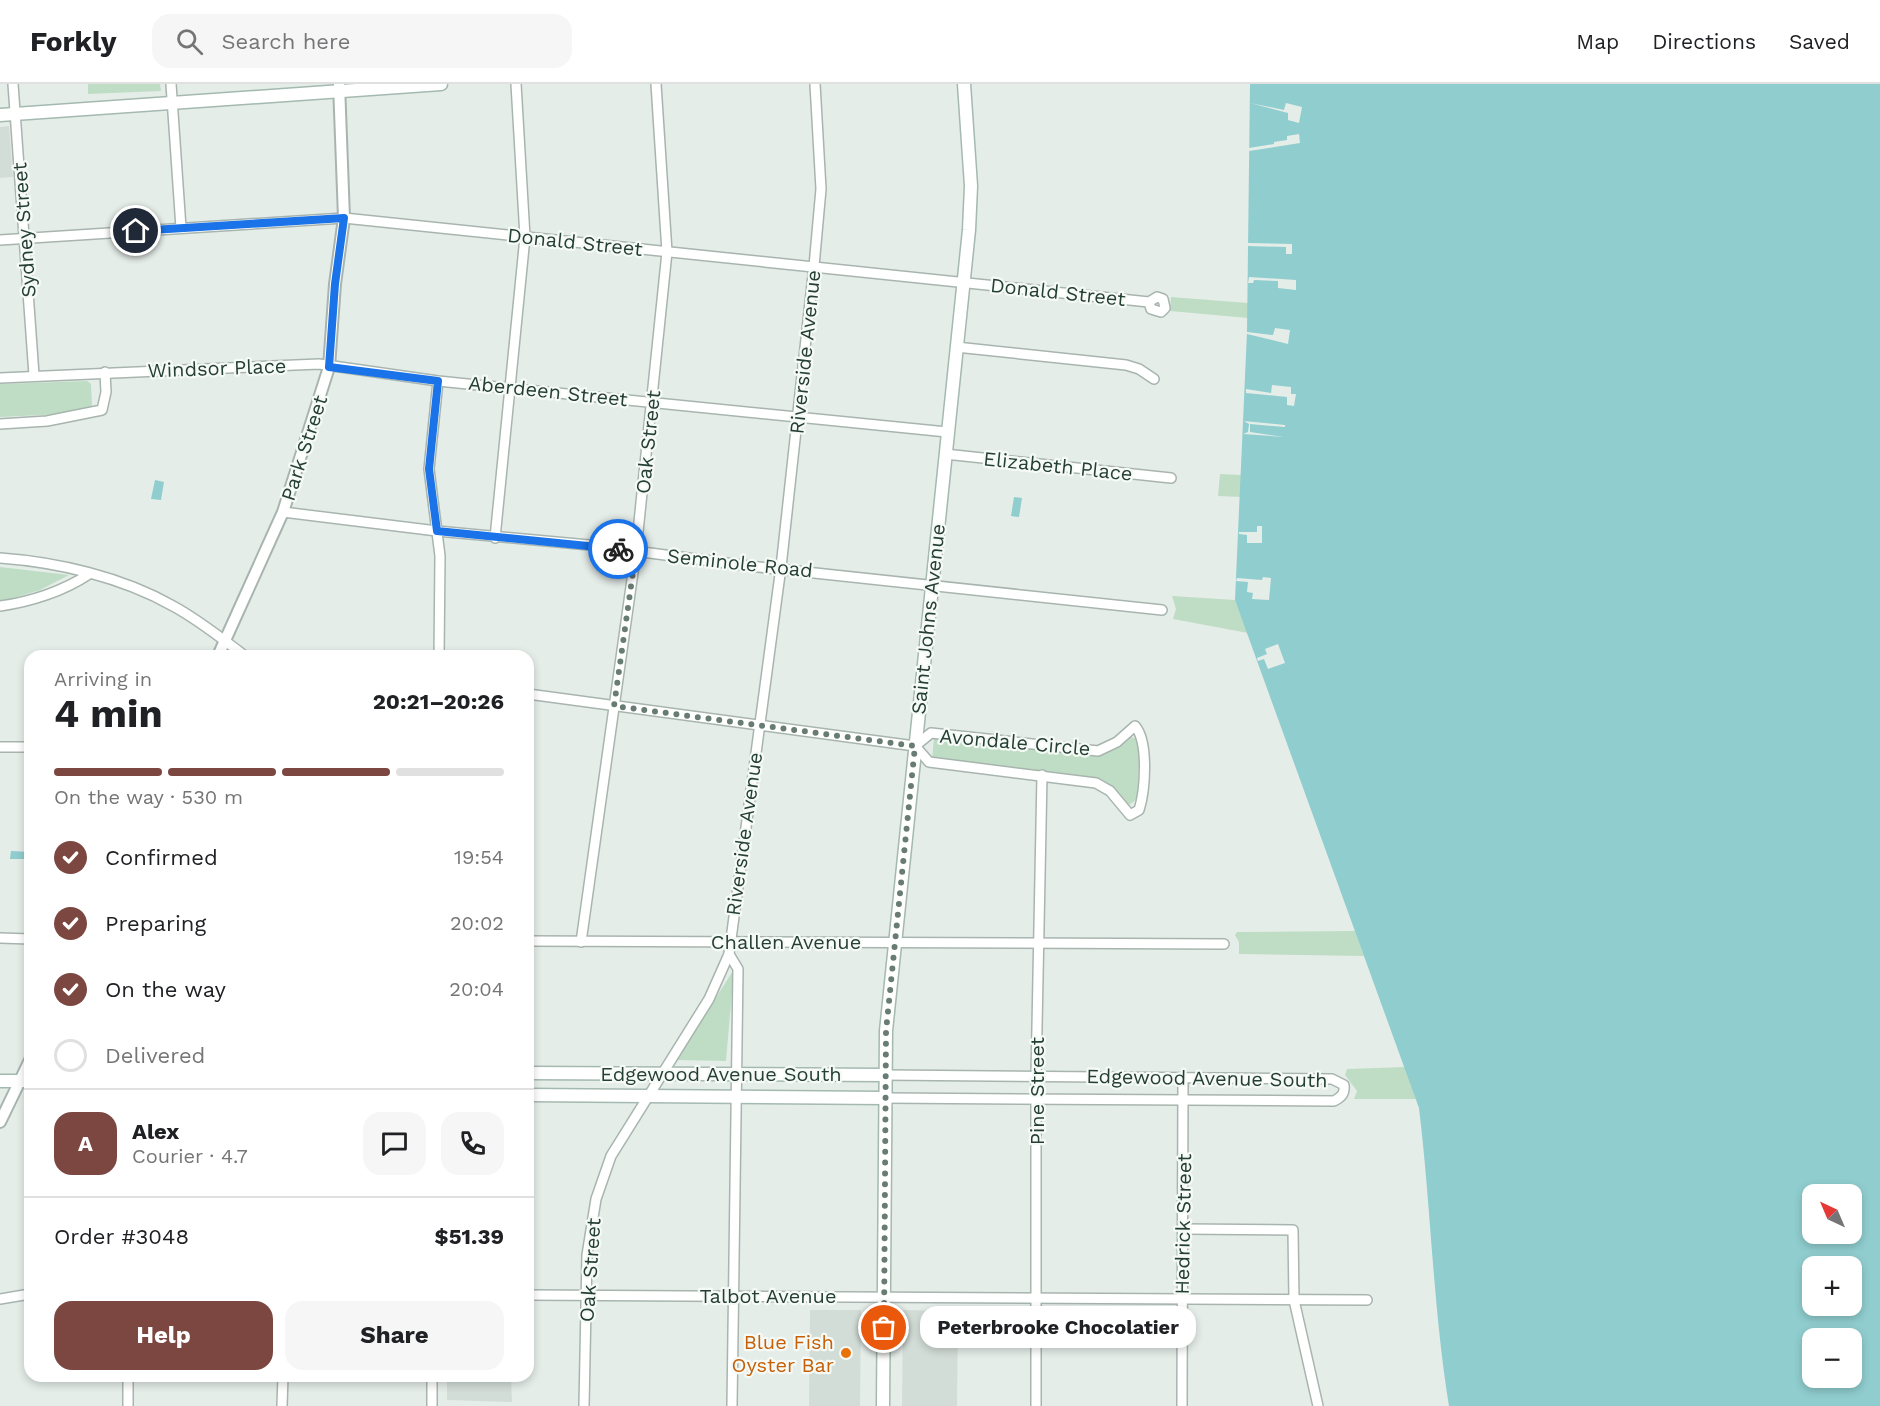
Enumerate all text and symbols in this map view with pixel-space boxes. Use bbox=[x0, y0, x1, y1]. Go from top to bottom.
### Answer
search box bbox=[152, 14, 572, 68]
text: Forkly bbox=[30, 25, 116, 58]
icon: search bbox=[173, 25, 206, 58]
text: Search here bbox=[221, 29, 350, 54]
text: Map bbox=[1576, 29, 1619, 54]
text: Directions bbox=[1652, 29, 1756, 54]
text: Saved bbox=[1789, 29, 1850, 54]
street label: Sydney Street bbox=[7, 161, 41, 298]
pin bbox=[110, 205, 161, 256]
icon: home bbox=[119, 214, 152, 247]
street label: Donald Street bbox=[506, 223, 644, 261]
street label: Riverside Avenue bbox=[784, 269, 826, 435]
street label: Donald Street bbox=[989, 273, 1127, 311]
street label: Windsor Place bbox=[147, 354, 287, 382]
street label: Aberdeen Street bbox=[467, 371, 630, 411]
street label: Oak Street bbox=[631, 388, 665, 495]
street label: Park Street bbox=[276, 392, 333, 504]
street label: Elizabeth Place bbox=[982, 446, 1134, 486]
courier bbox=[588, 519, 648, 579]
street label: Saint Johns Avenue bbox=[906, 523, 950, 715]
icon: bike bbox=[602, 533, 635, 566]
street label: Seminole Road bbox=[666, 543, 814, 583]
text: Arriving in bbox=[54, 667, 152, 691]
text: 20:21–20:26 bbox=[373, 689, 504, 714]
text: 4 min bbox=[54, 691, 163, 736]
street label: Avondale Circle bbox=[939, 723, 1091, 761]
street label: Riverside Avenue bbox=[721, 751, 767, 917]
text: On the way · 530 m bbox=[54, 785, 243, 809]
icon: check bbox=[54, 841, 87, 874]
text: Confirmed bbox=[105, 845, 218, 870]
text: 19:54 bbox=[454, 845, 504, 869]
icon: check bbox=[54, 907, 87, 940]
text: Preparing bbox=[105, 911, 206, 936]
text: 20:02 bbox=[450, 911, 504, 935]
street label: Challen Avenue bbox=[711, 930, 861, 954]
icon: check bbox=[54, 973, 87, 1006]
text: On the way bbox=[105, 977, 226, 1002]
text: 20:04 bbox=[449, 977, 504, 1001]
street label: Pine Street bbox=[1025, 1036, 1049, 1145]
text: Delivered bbox=[105, 1043, 205, 1068]
street label: Edgewood Avenue South bbox=[600, 1062, 842, 1086]
street label: Edgewood Avenue South bbox=[1086, 1064, 1328, 1092]
button: chat bbox=[363, 1112, 426, 1175]
button: phone bbox=[441, 1112, 504, 1175]
text: Alex bbox=[132, 1119, 179, 1144]
text: A bbox=[78, 1131, 93, 1156]
text: Courier · 4.7 bbox=[132, 1144, 248, 1168]
street label: Hedrick Street bbox=[1170, 1153, 1196, 1295]
north arrow bbox=[1802, 1184, 1862, 1244]
map controls bbox=[1802, 1184, 1862, 1388]
street label: Oak Street bbox=[574, 1217, 606, 1323]
text: Order #3048 bbox=[54, 1224, 189, 1249]
text: $51.39 bbox=[435, 1224, 504, 1249]
button: + bbox=[1802, 1256, 1862, 1316]
street label: Talbot Avenue bbox=[700, 1284, 837, 1308]
button: Help bbox=[54, 1301, 273, 1370]
button: Share bbox=[285, 1301, 504, 1370]
pin bbox=[858, 1302, 909, 1353]
callout: Peterbrooke Chocolatier bbox=[920, 1307, 1196, 1349]
icon: bag bbox=[867, 1311, 900, 1344]
text: Peterbrooke Chocolatier bbox=[937, 1315, 1179, 1339]
button: − bbox=[1802, 1328, 1862, 1388]
place label: Blue Fish Oyster Bar bbox=[732, 1330, 834, 1377]
marker: Blue Fish Oyster Bar bbox=[839, 1346, 853, 1360]

